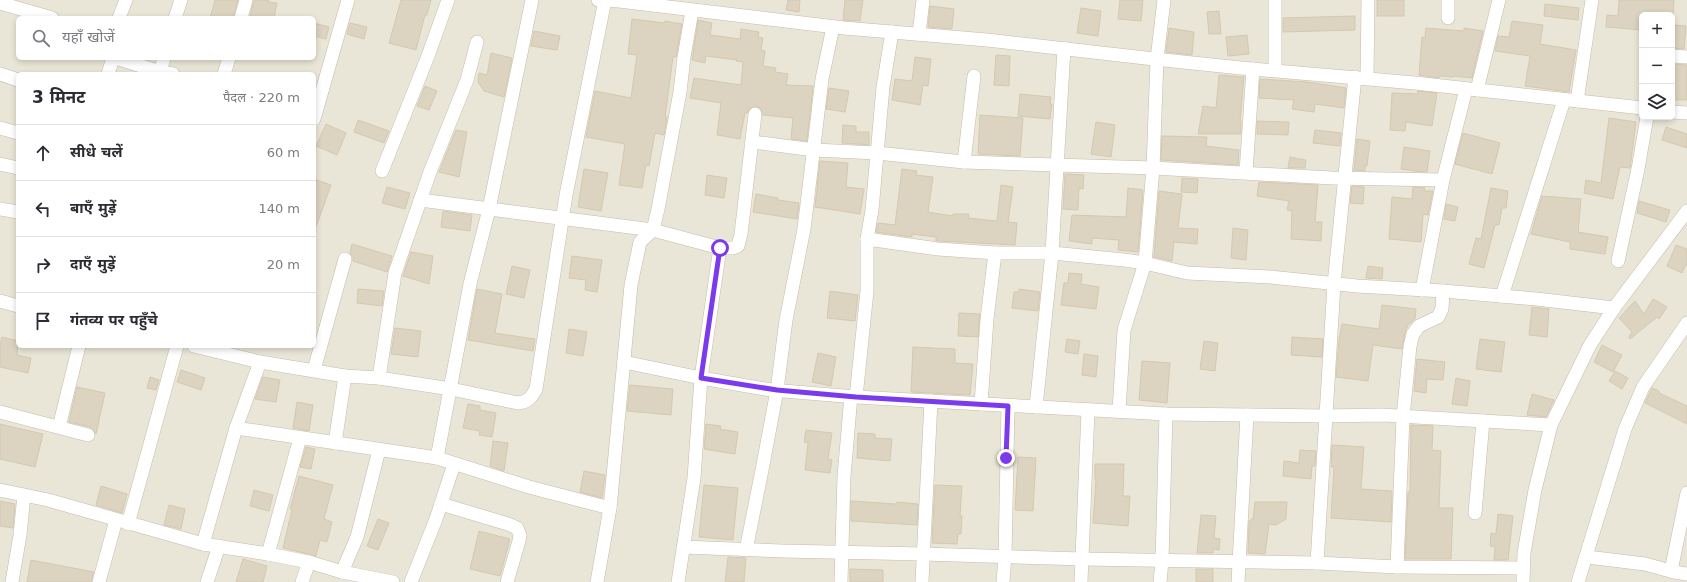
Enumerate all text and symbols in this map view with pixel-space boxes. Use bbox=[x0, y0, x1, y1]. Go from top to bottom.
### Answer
map controls bbox=[1639, 12, 1675, 120]
button: + bbox=[1639, 12, 1675, 48]
search box bbox=[16, 16, 316, 60]
icon: search bbox=[30, 27, 52, 49]
text: यहाँ खोजें bbox=[62, 28, 115, 46]
button: − bbox=[1639, 48, 1675, 84]
button: layers bbox=[1639, 84, 1675, 120]
text: 3 मिनट bbox=[32, 87, 85, 107]
text: पैदल · 220 m bbox=[223, 90, 300, 105]
icon: ahead bbox=[32, 142, 54, 164]
text: सीधे चलें bbox=[70, 143, 123, 161]
text: 60 m bbox=[267, 145, 300, 160]
icon: left bbox=[32, 198, 54, 220]
text: बाएँ मुड़ें bbox=[70, 199, 116, 217]
text: 140 m bbox=[258, 201, 300, 216]
route start bbox=[711, 239, 729, 257]
icon: right bbox=[32, 254, 54, 276]
text: दाएँ मुड़ें bbox=[70, 255, 116, 273]
text: 20 m bbox=[267, 257, 300, 272]
icon: arrive bbox=[32, 310, 54, 332]
text: गंतव्य पर पहुँचे bbox=[70, 311, 158, 329]
route end bbox=[997, 449, 1015, 467]

